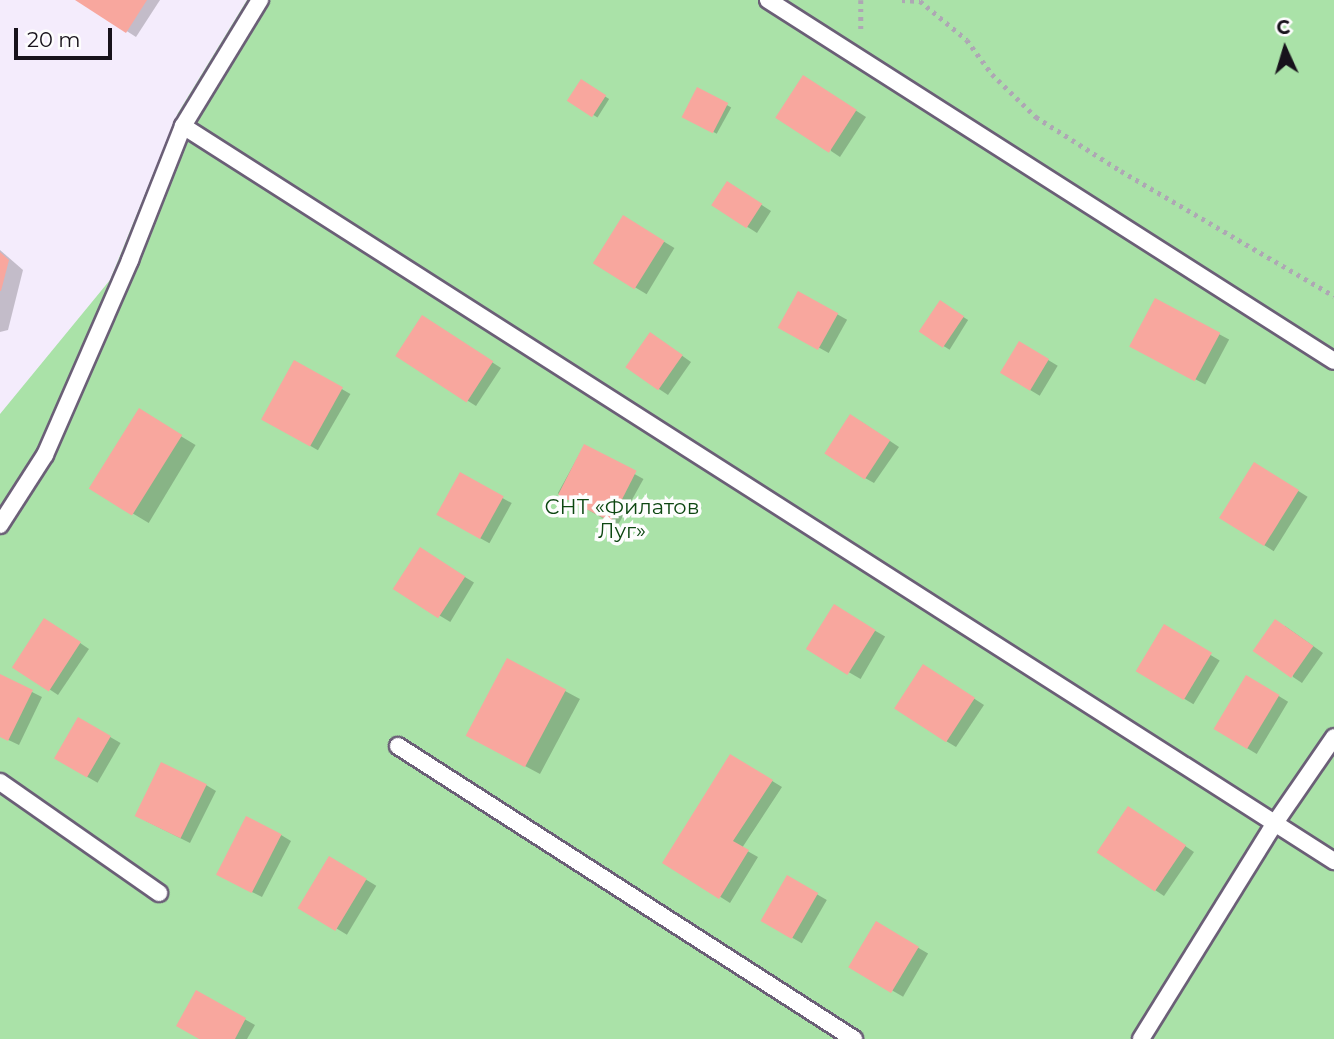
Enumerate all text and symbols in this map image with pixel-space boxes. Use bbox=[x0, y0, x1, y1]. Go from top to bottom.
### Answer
scale bar bbox=[18, 14, 116, 58]
north arrow bbox=[1250, 14, 1320, 84]
text: С bbox=[1276, 16, 1291, 40]
text: 20 m bbox=[27, 27, 81, 52]
park label: СНТ «Филатов Луг» bbox=[545, 494, 699, 544]

